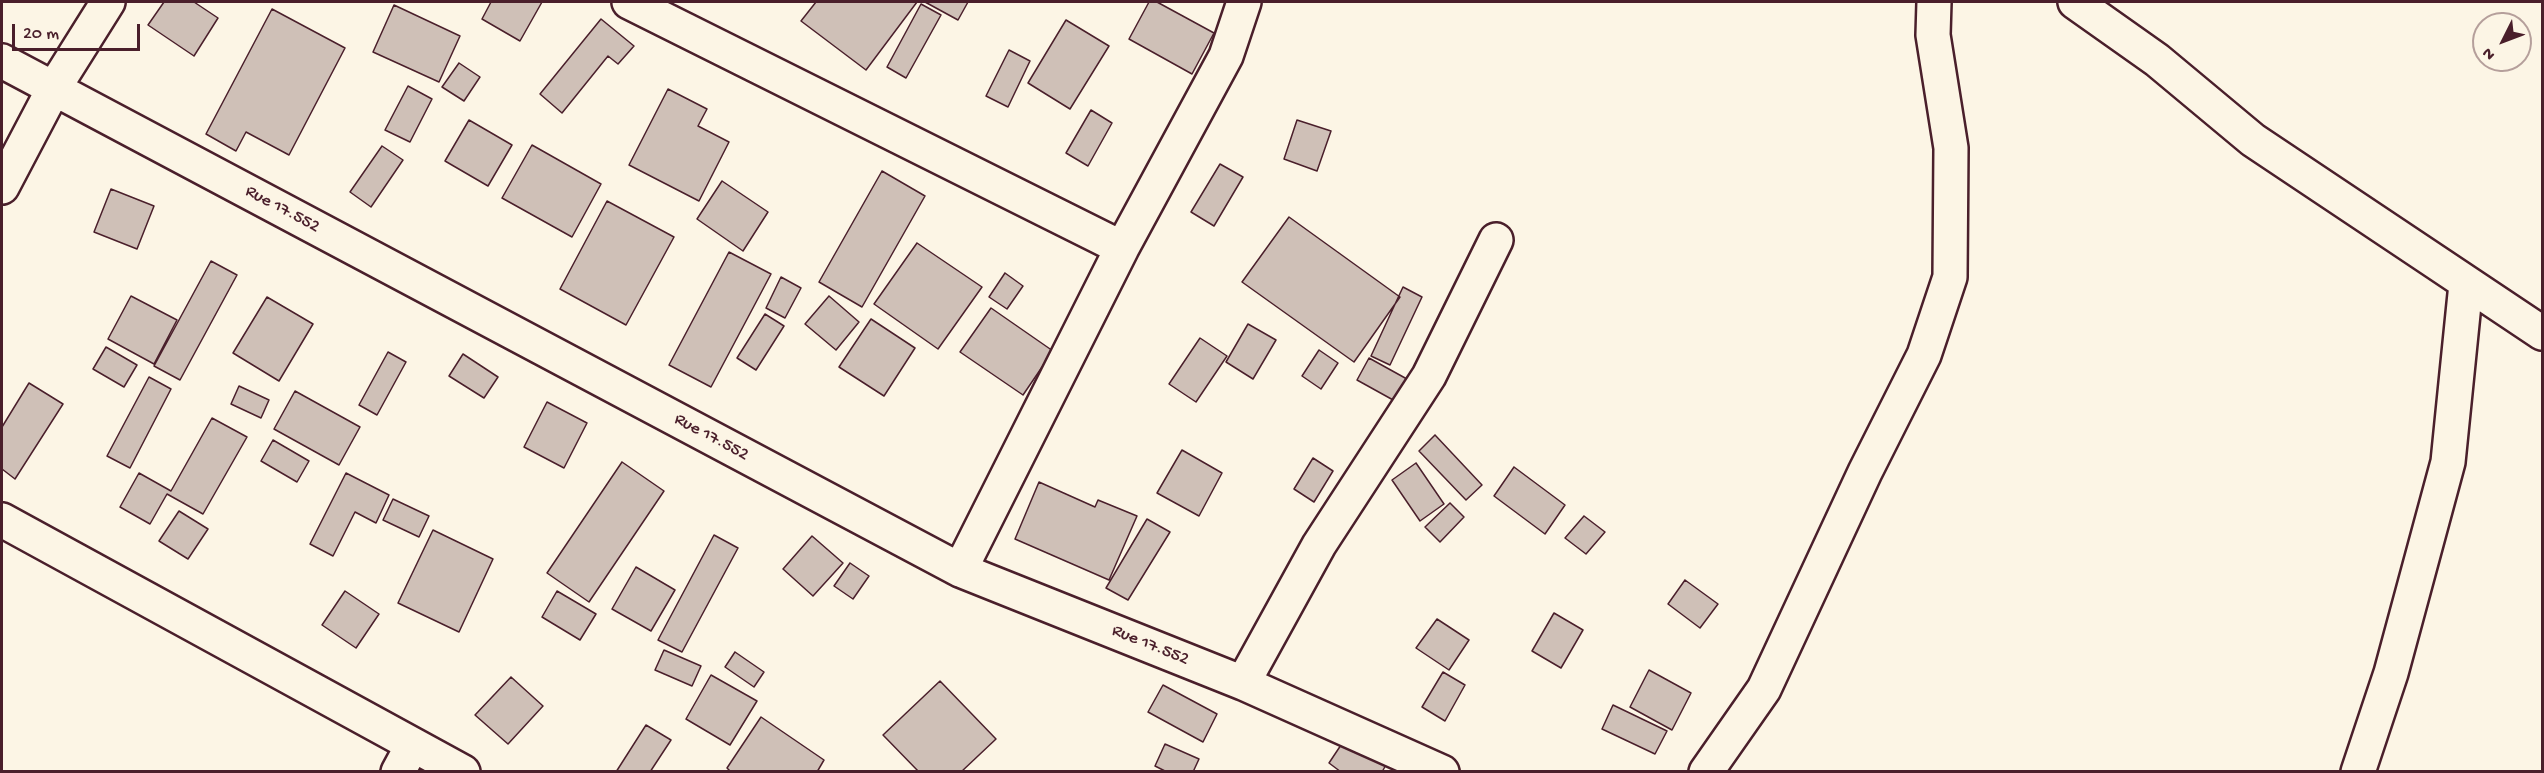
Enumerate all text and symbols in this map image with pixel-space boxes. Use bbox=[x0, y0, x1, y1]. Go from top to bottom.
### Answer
scale bar bbox=[15, 12, 142, 50]
north arrow bbox=[2472, 12, 2532, 72]
text: 20 m bbox=[23, 24, 59, 45]
text: N bbox=[2479, 43, 2500, 63]
street label: Rue 17.552 bbox=[241, 181, 323, 239]
street label: Rue 17.552 bbox=[670, 409, 752, 467]
street label: Rue 17.552 bbox=[1108, 621, 1192, 671]

